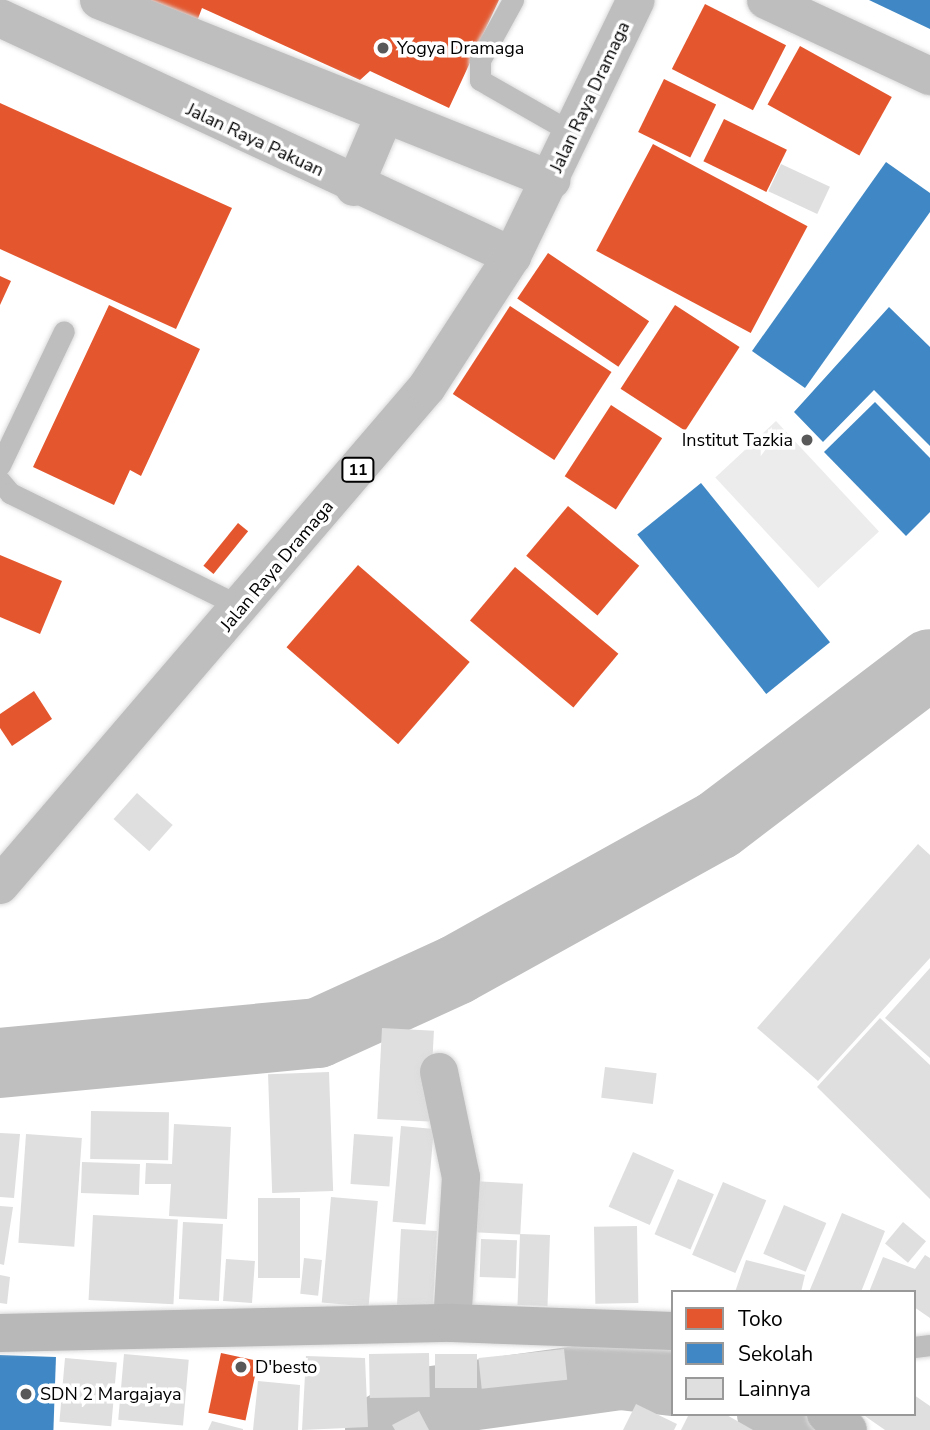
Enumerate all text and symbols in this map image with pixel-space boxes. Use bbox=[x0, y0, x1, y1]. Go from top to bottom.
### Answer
street label: Jalan Raya Dramaga bbox=[546, 18, 634, 176]
place label: Yogya Dramaga bbox=[397, 37, 524, 59]
marker: Yogya Dramaga bbox=[375, 40, 391, 56]
street label: Jalan Raya Pakuan bbox=[183, 99, 327, 181]
place label: Institut Tazkia bbox=[682, 429, 793, 451]
marker: Institut Tazkia bbox=[799, 432, 815, 448]
road number: 11 bbox=[340, 457, 376, 482]
street label: Jalan Raya Dramaga bbox=[216, 496, 338, 636]
legend bbox=[671, 1290, 916, 1416]
text: Toko bbox=[738, 1305, 783, 1333]
text: Sekolah bbox=[738, 1340, 813, 1368]
place label: D'besto bbox=[255, 1356, 317, 1378]
marker: D'besto bbox=[233, 1359, 249, 1375]
text: Lainnya bbox=[738, 1375, 811, 1403]
place label: SDN 2 Margajaya bbox=[40, 1383, 181, 1405]
marker: SDN 2 Margajaya bbox=[18, 1386, 34, 1402]

